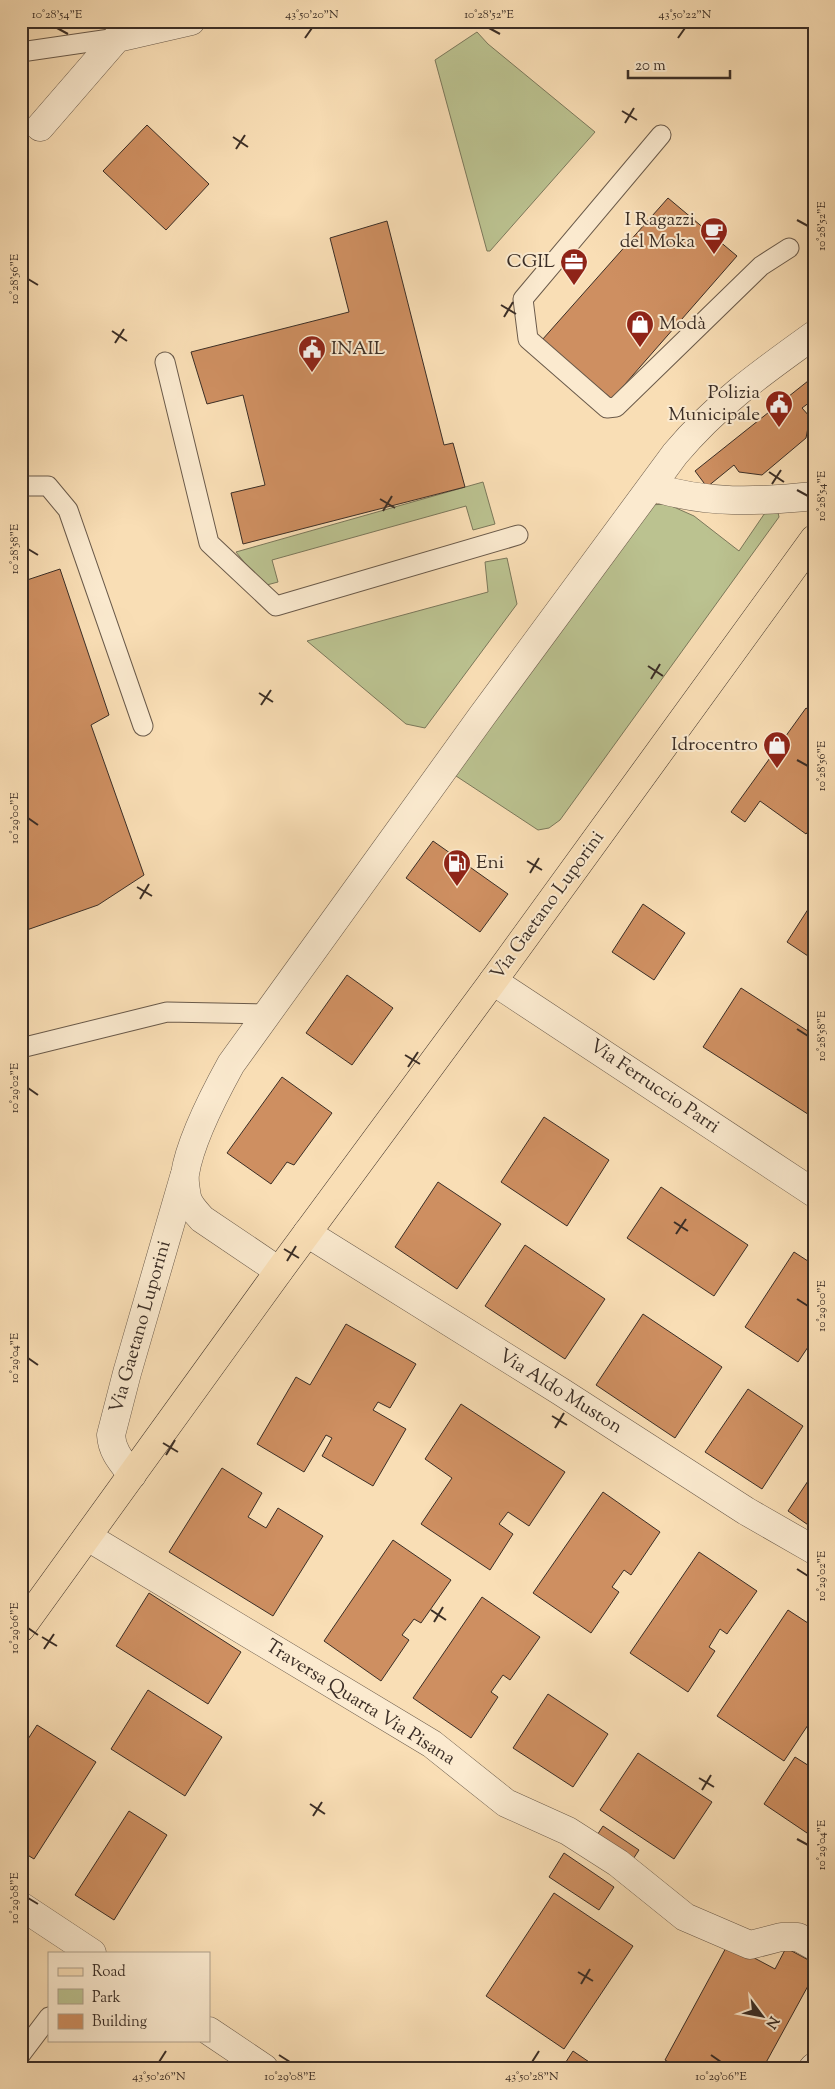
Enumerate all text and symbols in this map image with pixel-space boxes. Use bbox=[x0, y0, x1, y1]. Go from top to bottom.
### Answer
text: 10°28'54"E bbox=[32, 6, 83, 24]
text: 43°50'20"N bbox=[285, 6, 339, 24]
text: 10°28'52"E bbox=[464, 6, 515, 24]
text: 43°50'22"N bbox=[659, 6, 712, 24]
scale bar bbox=[628, 48, 730, 80]
text: 20 m bbox=[635, 56, 666, 77]
text: 10°28'52"E bbox=[813, 200, 831, 251]
place label: I Ragazzi del Moka bbox=[620, 207, 695, 256]
cafe icon: I Ragazzi del Moka bbox=[699, 216, 729, 255]
office icon: CGIL bbox=[559, 247, 589, 286]
place label: CGIL bbox=[506, 249, 556, 276]
text: 10°28'56"E bbox=[6, 253, 24, 304]
shop icon: Modà bbox=[625, 309, 655, 348]
place label: Modà bbox=[659, 311, 706, 338]
public building icon: INAIL bbox=[297, 334, 327, 373]
place label: INAIL bbox=[331, 336, 386, 363]
place label: Polizia Municipale bbox=[668, 380, 760, 429]
public building icon: Polizia Municipale bbox=[764, 389, 794, 428]
text: 10°28'54"E bbox=[813, 470, 831, 521]
text: 10°28'58"E bbox=[6, 523, 24, 574]
shop icon: Idrocentro bbox=[762, 730, 792, 769]
place label: Idrocentro bbox=[671, 732, 758, 759]
text: 10°28'56"E bbox=[813, 740, 831, 791]
text: 10°29'00"E bbox=[6, 792, 24, 844]
street label: Via Gaetano Luporini bbox=[485, 826, 611, 986]
fuel station icon: Eni bbox=[442, 848, 472, 887]
place label: Eni bbox=[476, 850, 504, 877]
text: 10°28'58"E bbox=[813, 1010, 831, 1061]
street label: Via Ferruccio Parri bbox=[583, 1033, 725, 1141]
text: 10°29'02"E bbox=[6, 1062, 24, 1113]
street label: Via Gaetano Luporini bbox=[103, 1238, 179, 1416]
text: 10°29'00"E bbox=[813, 1280, 831, 1332]
text: 10°29'04"E bbox=[6, 1332, 24, 1383]
street label: Via Aldo Muston bbox=[493, 1343, 627, 1441]
text: 10°29'02"E bbox=[813, 1550, 831, 1601]
text: 10°29'06"E bbox=[6, 1602, 24, 1654]
street label: Traversa Quarta Via Pisana bbox=[260, 1633, 460, 1773]
text: 10°29'04"E bbox=[813, 1819, 831, 1870]
text: 10°29'08"E bbox=[6, 1872, 24, 1924]
legend bbox=[48, 1952, 210, 2042]
text: Road bbox=[92, 1962, 126, 1983]
text: Park bbox=[92, 1988, 121, 2009]
north arrow bbox=[738, 1992, 788, 2042]
text: Building bbox=[92, 2012, 147, 2033]
text: N bbox=[760, 2012, 783, 2032]
text: 43°50'26"N bbox=[132, 2068, 186, 2086]
text: 10°29'08"E bbox=[264, 2068, 316, 2086]
text: 43°50'28"N bbox=[505, 2068, 559, 2086]
text: 10°29'06"E bbox=[695, 2068, 747, 2086]

